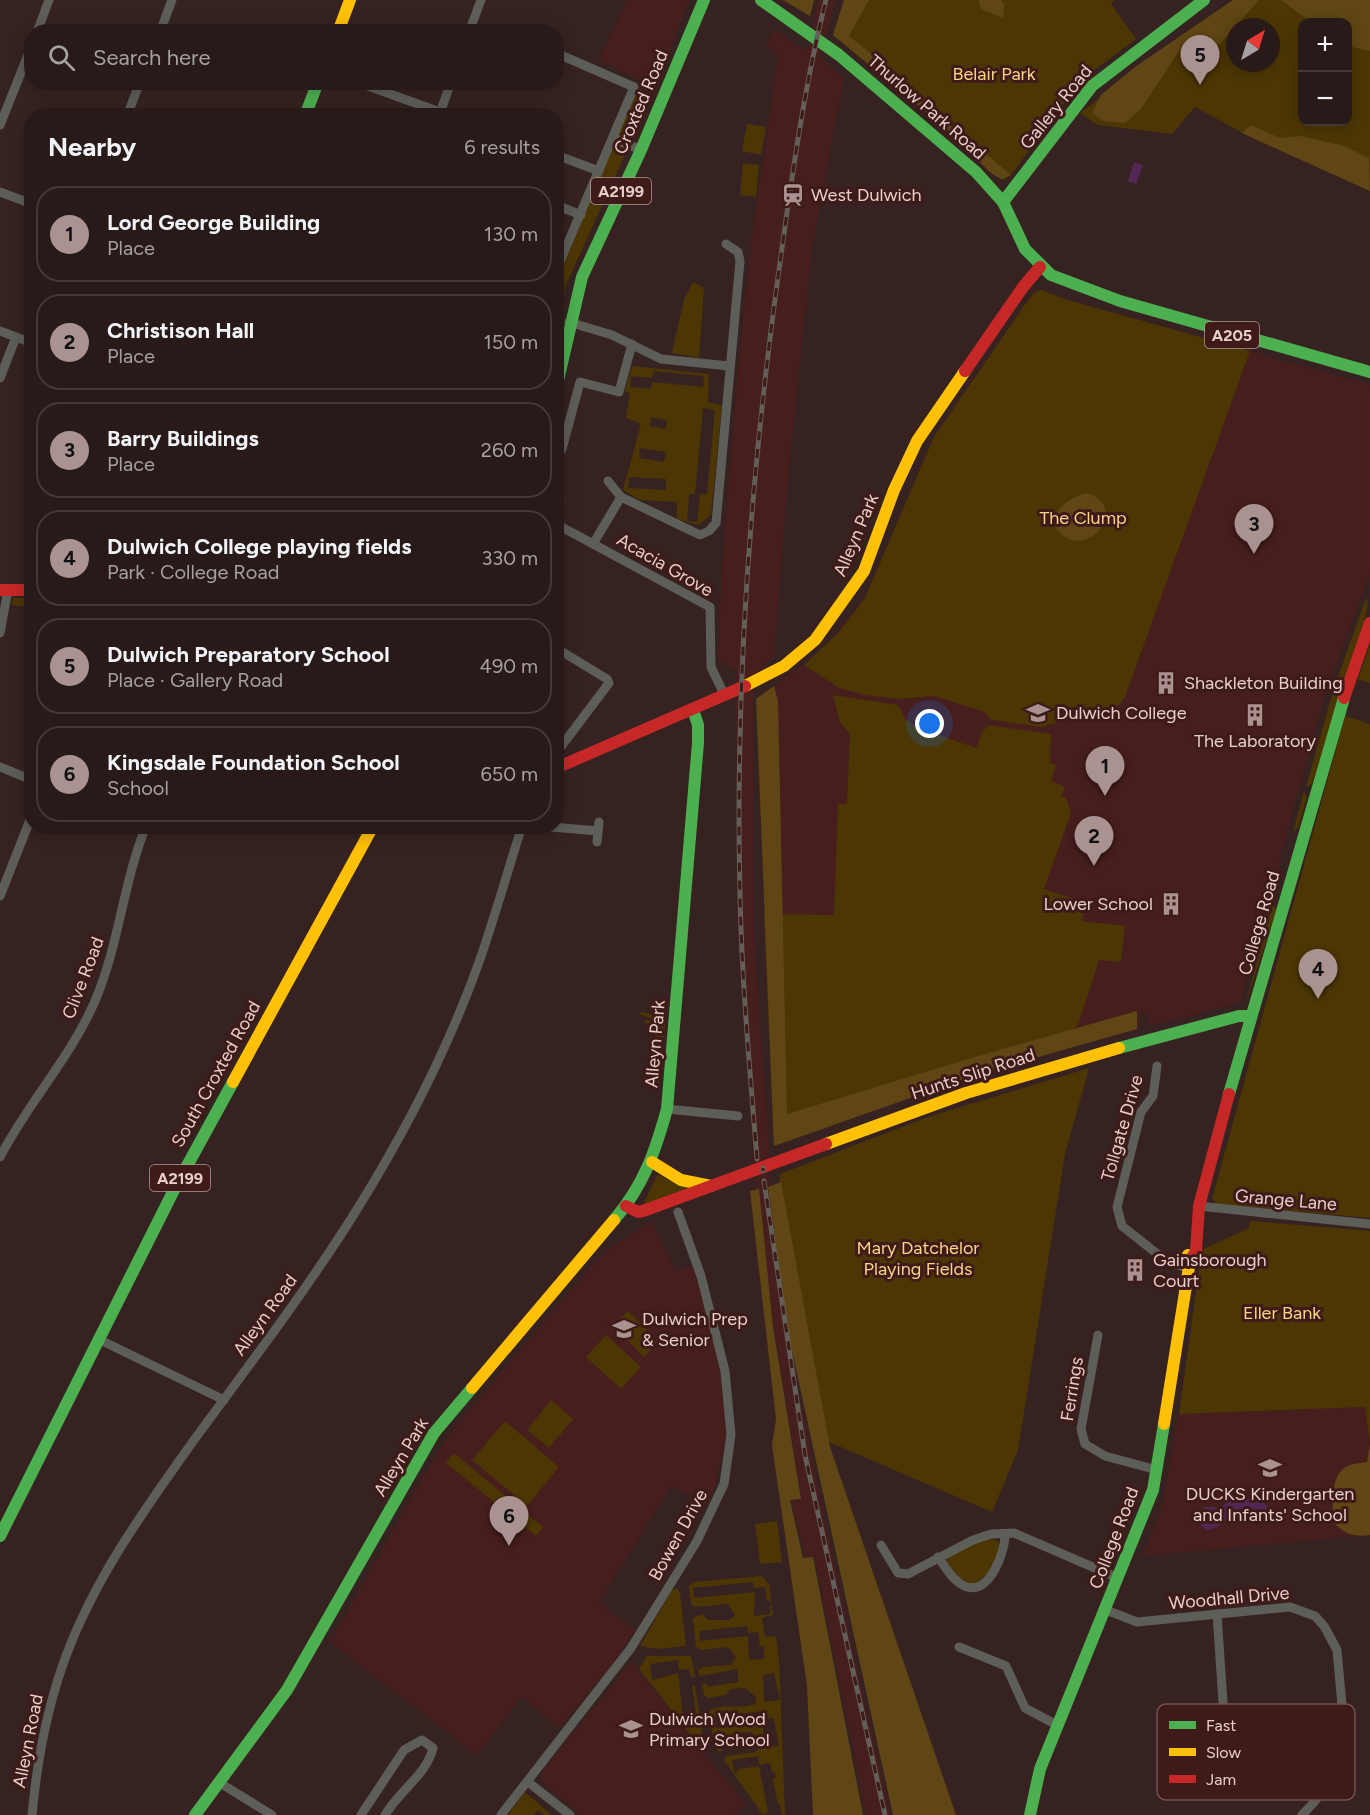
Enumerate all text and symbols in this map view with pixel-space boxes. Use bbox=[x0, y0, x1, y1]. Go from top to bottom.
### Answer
north arrow bbox=[1226, 18, 1280, 72]
map controls bbox=[1298, 18, 1352, 126]
button: + bbox=[1298, 18, 1352, 72]
search box bbox=[24, 24, 564, 90]
pin: 5 bbox=[1180, 36, 1220, 85]
icon: search bbox=[45, 41, 78, 74]
text: Search here bbox=[93, 44, 211, 71]
street label: Croxted Road bbox=[609, 47, 673, 157]
street label: Thurlow Park Road bbox=[864, 50, 990, 164]
street label: Gallery Road bbox=[1015, 60, 1097, 154]
park label: Belair Park bbox=[953, 63, 1036, 85]
button: − bbox=[1298, 72, 1352, 126]
text: Nearby bbox=[48, 131, 136, 163]
text: 6 results bbox=[464, 135, 540, 159]
road number: A2199 bbox=[591, 178, 651, 204]
station icon: West Dulwich bbox=[780, 182, 806, 208]
place label: West Dulwich bbox=[811, 184, 921, 206]
text: Lord George Building bbox=[107, 209, 320, 236]
text: 1 bbox=[65, 222, 74, 246]
text: 130 m bbox=[484, 222, 538, 246]
text: Place bbox=[107, 236, 155, 260]
text: Christison Hall bbox=[107, 317, 254, 344]
road number: A205 bbox=[1205, 322, 1259, 348]
text: 2 bbox=[64, 330, 75, 354]
text: 150 m bbox=[483, 330, 538, 354]
text: Place bbox=[107, 344, 155, 368]
text: Barry Buildings bbox=[107, 425, 259, 452]
text: 3 bbox=[64, 438, 75, 462]
text: 260 m bbox=[481, 438, 538, 462]
text: Place bbox=[107, 452, 155, 476]
street label: Alleyn Park bbox=[829, 490, 883, 580]
pin: 3 bbox=[1234, 504, 1274, 554]
park label: The Clump bbox=[1039, 507, 1127, 529]
street label: Acacia Grove bbox=[613, 529, 717, 601]
text: Dulwich College playing fields bbox=[107, 533, 411, 560]
text: 4 bbox=[63, 546, 76, 570]
text: 330 m bbox=[481, 546, 538, 570]
text: Park · College Road bbox=[107, 560, 279, 584]
text: Dulwich Preparatory School bbox=[107, 641, 390, 668]
text: 5 bbox=[64, 654, 75, 678]
text: 490 m bbox=[479, 654, 538, 678]
text: Place · Gallery Road bbox=[107, 668, 283, 692]
building icon: Shackleton Building bbox=[1153, 670, 1179, 696]
place label: Shackleton Building bbox=[1184, 672, 1343, 694]
school or university icon: Dulwich College bbox=[1025, 700, 1051, 726]
place label: Dulwich College bbox=[1056, 702, 1187, 724]
building icon: The Laboratory bbox=[1242, 702, 1268, 728]
your location bbox=[915, 709, 944, 738]
place label: The Laboratory bbox=[1194, 730, 1316, 752]
pin: 1 bbox=[1086, 746, 1124, 796]
text: Kingsdale Foundation School bbox=[107, 749, 400, 776]
text: 6 bbox=[64, 762, 75, 786]
text: 650 m bbox=[480, 762, 538, 786]
text: School bbox=[107, 776, 169, 800]
pin: 2 bbox=[1074, 816, 1114, 866]
street label: College Road bbox=[1234, 868, 1284, 978]
building icon: Lower School bbox=[1158, 891, 1184, 917]
place label: Lower School bbox=[1044, 893, 1153, 915]
street label: Clive Road bbox=[57, 934, 109, 1022]
pin: 4 bbox=[1298, 950, 1338, 999]
street label: South Croxted Road bbox=[167, 997, 265, 1151]
street label: Alleyn Park bbox=[640, 999, 670, 1089]
street label: Hunts Slip Road bbox=[908, 1044, 1038, 1104]
street label: Tollgate Drive bbox=[1096, 1072, 1148, 1184]
road number: A2199 bbox=[150, 1165, 210, 1191]
street label: Grange Lane bbox=[1234, 1185, 1338, 1215]
park label: Mary Datchelor Playing Fields bbox=[857, 1237, 979, 1280]
place label: Gainsborough Court bbox=[1153, 1249, 1267, 1292]
building icon: Gainsborough Court bbox=[1122, 1257, 1148, 1283]
street label: Alleyn Road bbox=[228, 1270, 302, 1360]
park label: Eller Bank bbox=[1243, 1302, 1321, 1324]
place label: Dulwich Prep & Senior bbox=[642, 1308, 748, 1351]
school or university icon: Dulwich Prep & Senior bbox=[611, 1316, 637, 1342]
street label: Ferrings bbox=[1056, 1355, 1088, 1423]
street label: Alleyn Park bbox=[369, 1413, 433, 1500]
school or university icon: DUCKS Kindergarten and Infants' School bbox=[1257, 1455, 1283, 1481]
place label: DUCKS Kindergarten and Infants' School bbox=[1186, 1483, 1354, 1526]
street label: College Road bbox=[1084, 1484, 1144, 1592]
street label: Bowen Drive bbox=[644, 1485, 712, 1585]
pin: 6 bbox=[490, 1496, 528, 1546]
street label: Woodhall Drive bbox=[1168, 1582, 1290, 1614]
street label: Alleyn Road bbox=[8, 1692, 48, 1790]
legend bbox=[1157, 1704, 1355, 1800]
place label: Dulwich Wood Primary School bbox=[649, 1708, 770, 1751]
school or university icon: Dulwich Wood Primary School bbox=[618, 1716, 644, 1742]
text: Fast bbox=[1206, 1716, 1236, 1735]
text: Slow bbox=[1206, 1743, 1241, 1762]
text: Jam bbox=[1206, 1770, 1236, 1789]

